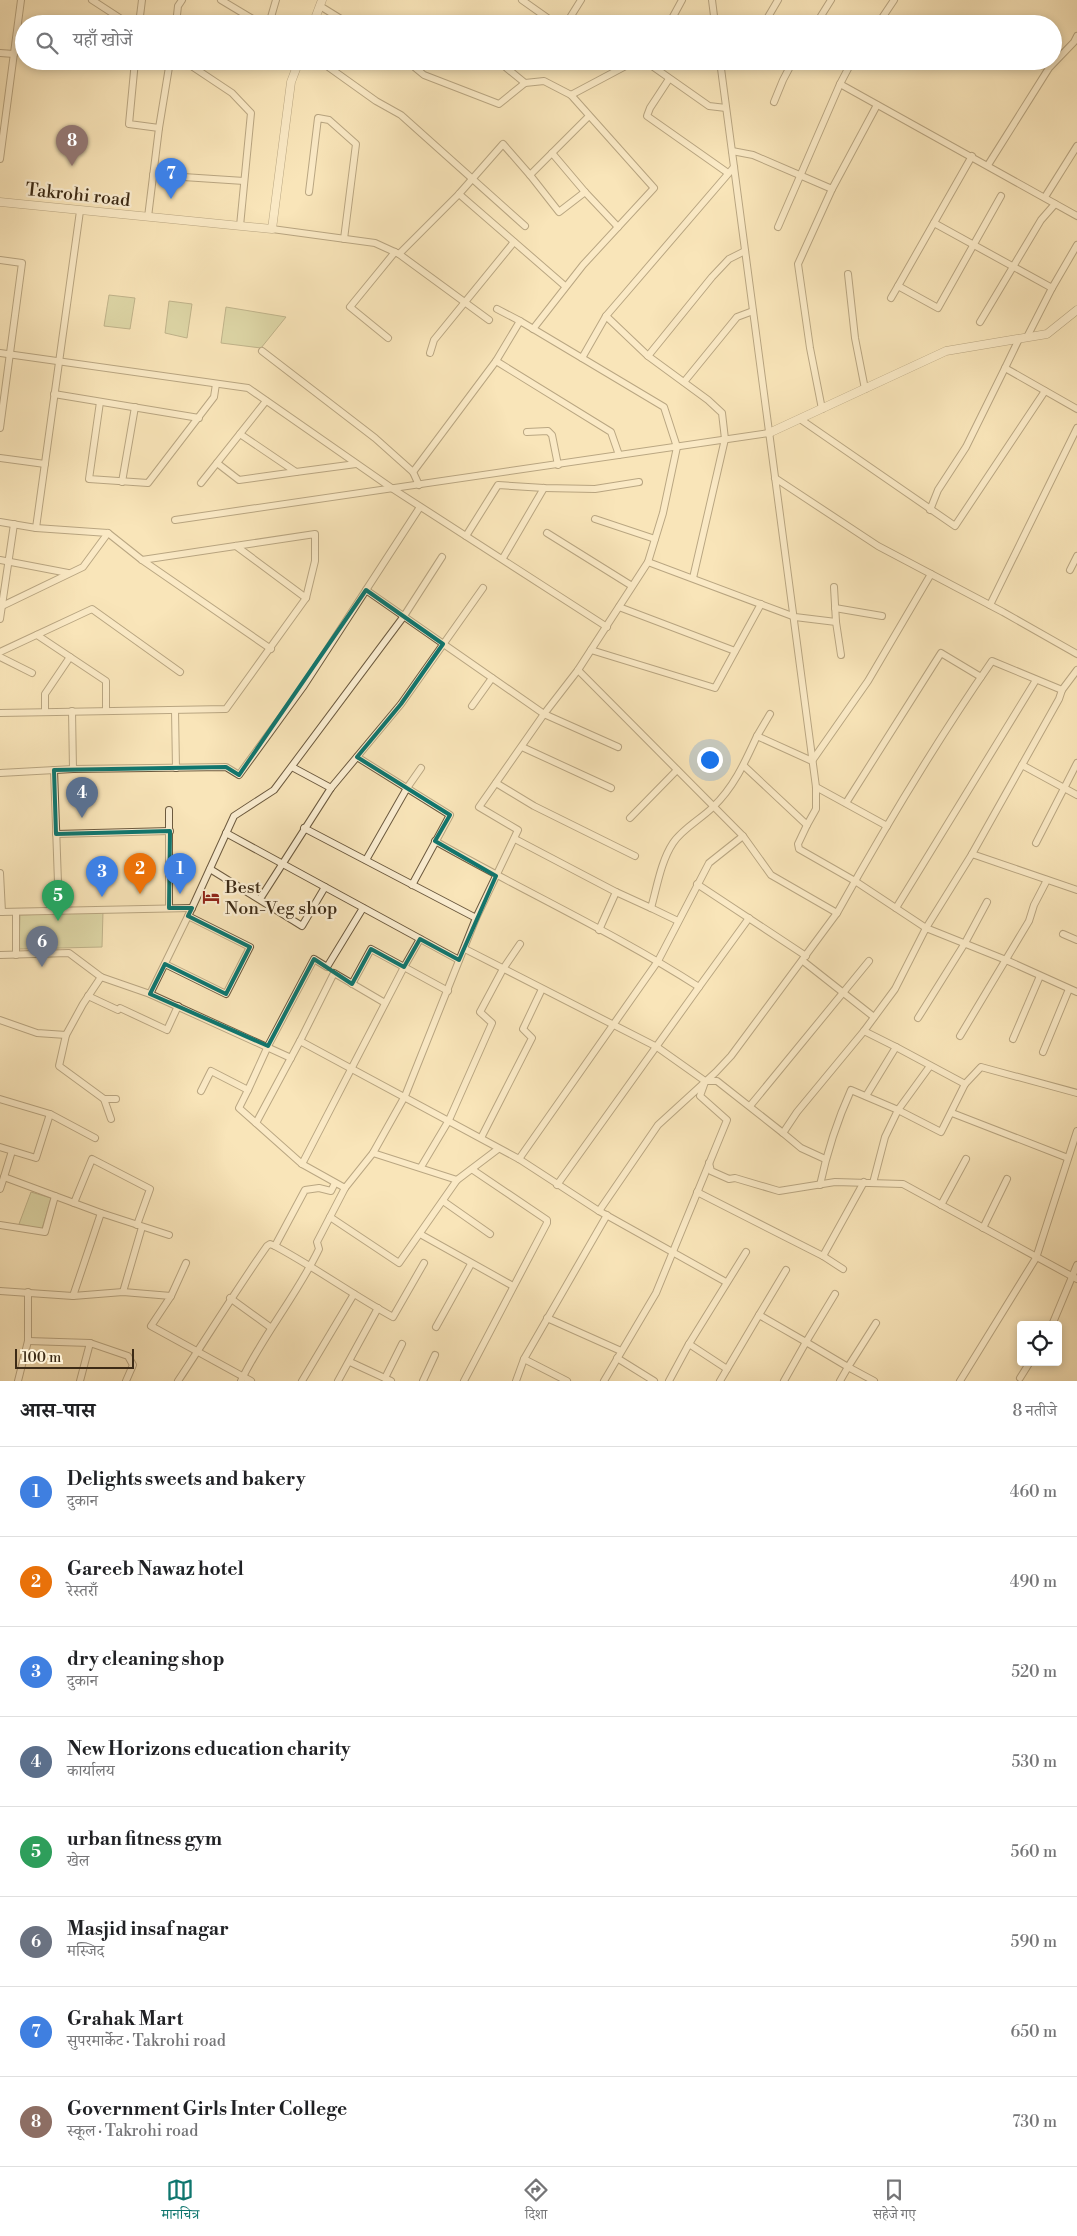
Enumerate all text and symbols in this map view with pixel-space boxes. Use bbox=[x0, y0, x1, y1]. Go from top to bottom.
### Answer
search box bbox=[15, 15, 1062, 70]
text: यहाँ खोजें bbox=[73, 28, 133, 52]
icon: search bbox=[33, 29, 61, 57]
pin: 8 bbox=[56, 125, 88, 166]
pin: 7 bbox=[155, 158, 187, 199]
street label: Takrohi road bbox=[24, 178, 132, 212]
your location bbox=[697, 747, 723, 773]
pin: 4 bbox=[66, 777, 98, 818]
pin: 2 bbox=[124, 853, 156, 894]
pin: 1 bbox=[164, 853, 196, 894]
pin: 3 bbox=[86, 856, 118, 897]
place label: Best Non-Veg shop bbox=[224, 876, 337, 920]
pin: 5 bbox=[42, 880, 74, 921]
hotel icon: Best Non-Veg shop bbox=[201, 887, 221, 907]
pin: 6 bbox=[26, 926, 58, 967]
map controls bbox=[1017, 1321, 1062, 1366]
button: locate bbox=[1017, 1321, 1062, 1366]
scale bar bbox=[15, 1346, 134, 1369]
text: 100 m bbox=[22, 1349, 61, 1367]
text: आस-पास bbox=[20, 1398, 95, 1424]
text: 8 नतीजे bbox=[1012, 1401, 1057, 1421]
text: Delights sweets and bakery bbox=[67, 1467, 306, 1491]
text: 1 bbox=[32, 1482, 40, 1502]
text: 460 m bbox=[1010, 1482, 1057, 1502]
text: दुकान bbox=[67, 1491, 98, 1511]
text: Gareeb Nawaz hotel bbox=[67, 1557, 244, 1581]
text: 2 bbox=[31, 1572, 41, 1592]
text: 490 m bbox=[1010, 1572, 1057, 1592]
text: रेस्तराँ bbox=[67, 1581, 98, 1601]
text: dry cleaning shop bbox=[67, 1647, 225, 1671]
text: 3 bbox=[31, 1662, 41, 1682]
text: 520 m bbox=[1011, 1662, 1057, 1682]
text: दुकान bbox=[67, 1671, 98, 1691]
text: New Horizons education charity bbox=[67, 1737, 351, 1761]
text: 4 bbox=[31, 1752, 41, 1772]
text: 530 m bbox=[1011, 1752, 1057, 1772]
text: कार्यालय bbox=[67, 1761, 115, 1781]
text: urban fitness gym bbox=[67, 1827, 222, 1851]
text: 5 bbox=[31, 1842, 41, 1862]
text: 560 m bbox=[1011, 1842, 1057, 1862]
text: खेल bbox=[67, 1851, 89, 1871]
text: Masjid insaf nagar bbox=[67, 1917, 229, 1941]
text: 6 bbox=[31, 1932, 41, 1952]
text: 590 m bbox=[1011, 1932, 1057, 1952]
text: मस्जिद bbox=[67, 1941, 104, 1961]
text: Grahak Mart bbox=[67, 2007, 183, 2031]
text: 7 bbox=[31, 2022, 41, 2042]
text: 650 m bbox=[1011, 2022, 1057, 2042]
text: सुपरमार्केट · Takrohi road bbox=[67, 2031, 226, 2051]
text: Government Girls Inter College bbox=[67, 2097, 347, 2121]
text: 8 bbox=[31, 2112, 41, 2132]
text: 730 m bbox=[1012, 2112, 1057, 2132]
text: स्कूल · Takrohi road bbox=[67, 2121, 198, 2141]
tab: मानचित्र bbox=[161, 2176, 199, 2228]
tab: दिशा bbox=[522, 2176, 550, 2228]
tab: सहेजे गए bbox=[873, 2176, 916, 2228]

